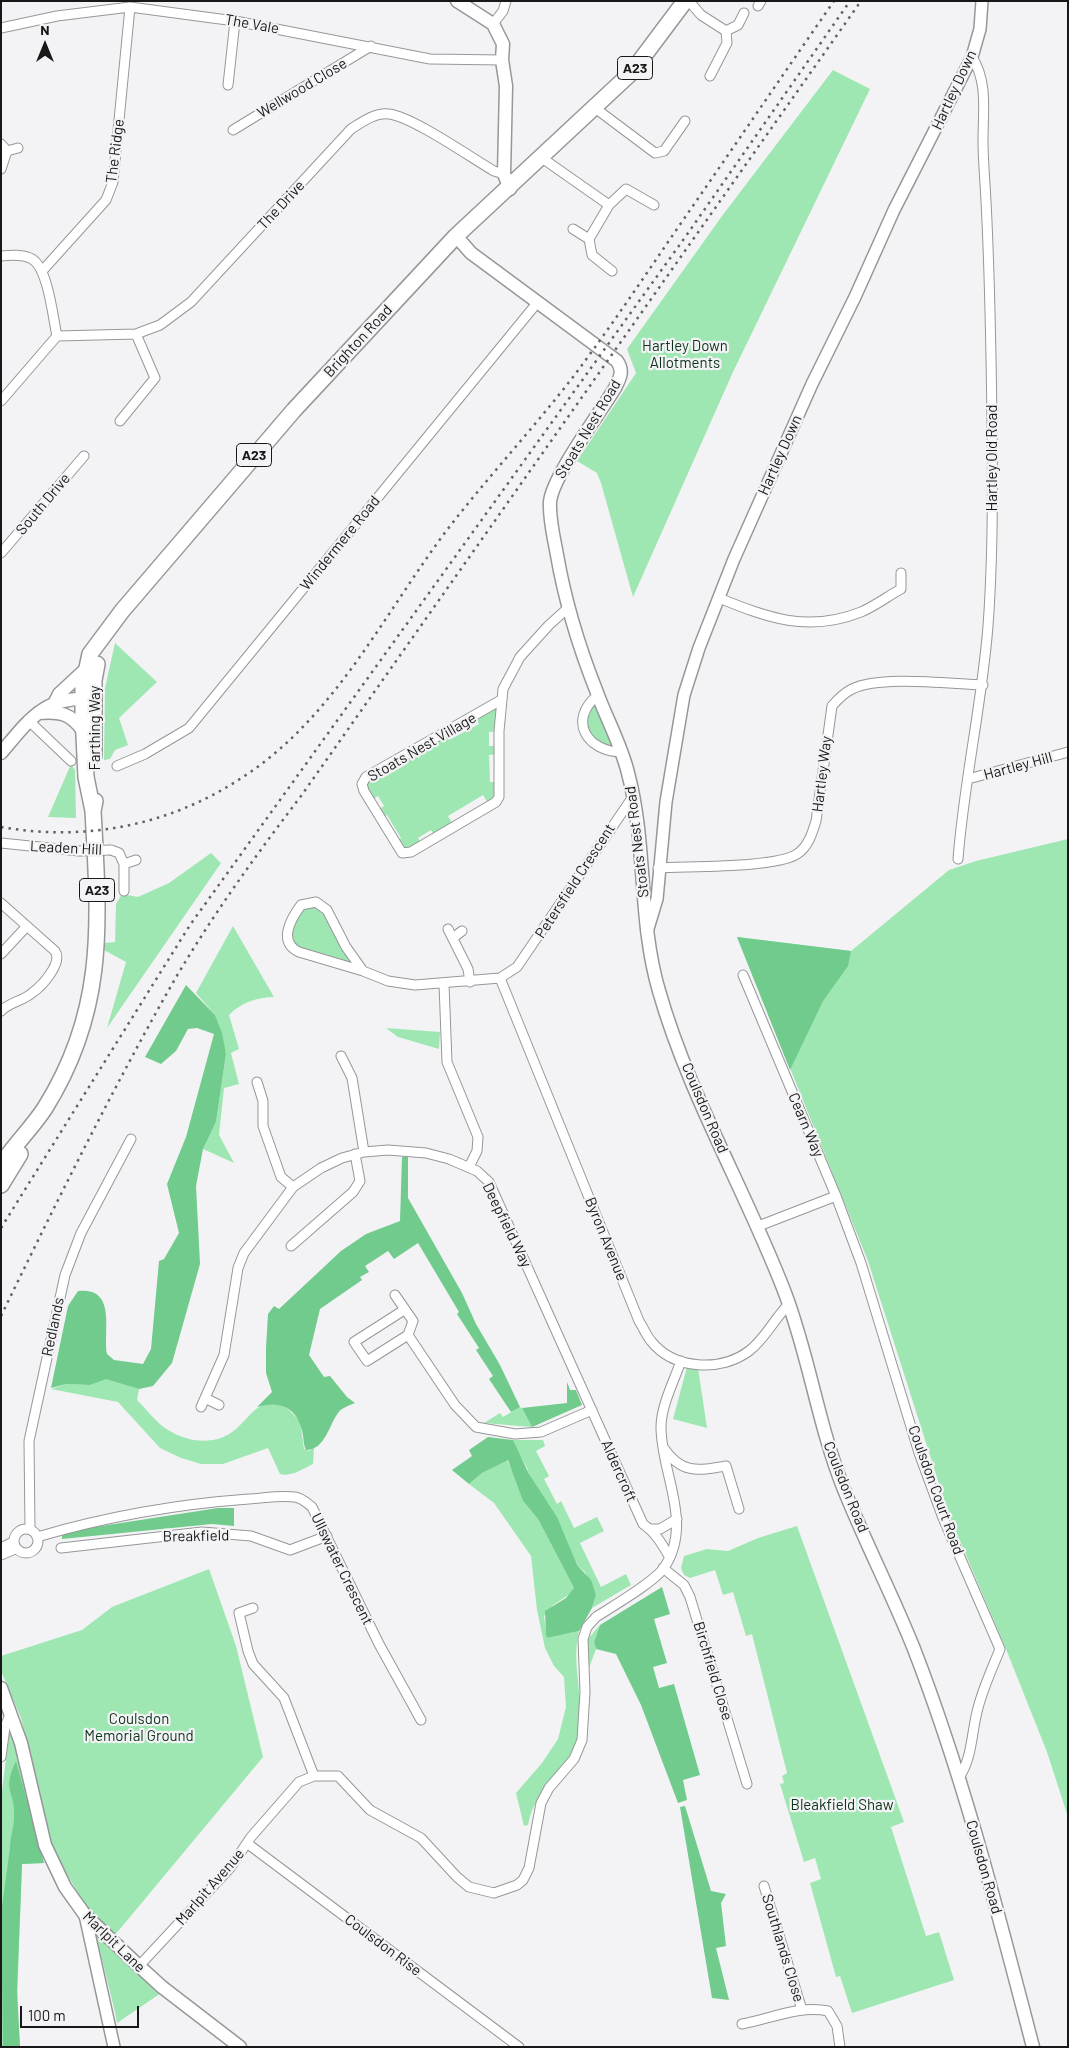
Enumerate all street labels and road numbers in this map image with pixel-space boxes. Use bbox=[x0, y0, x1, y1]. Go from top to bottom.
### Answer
street label: The Vale bbox=[223, 10, 281, 38]
street label: Hartley Down bbox=[928, 47, 980, 133]
street label: Wellwood Close bbox=[254, 54, 350, 122]
road number: A23 bbox=[618, 56, 652, 80]
street label: The Ridge bbox=[102, 118, 128, 184]
street label: The Drive bbox=[254, 177, 308, 233]
street label: Brighton Road bbox=[320, 301, 396, 381]
street label: Stoats Nest Road bbox=[551, 376, 625, 482]
street label: Hartley Old Road bbox=[983, 405, 1001, 511]
street label: Hartley Down bbox=[754, 412, 806, 498]
road number: A23 bbox=[236, 444, 272, 466]
street label: South Drive bbox=[12, 470, 74, 538]
street label: Windermere Road bbox=[296, 492, 384, 594]
street label: Farthing Way bbox=[86, 686, 104, 770]
street label: Stoats Nest Village bbox=[365, 709, 479, 785]
street label: Hartley Way bbox=[808, 735, 836, 813]
street label: Hartley Hill bbox=[982, 748, 1054, 784]
street label: Stoats Nest Road bbox=[621, 785, 653, 899]
street label: Petersfield Crescent bbox=[531, 820, 619, 942]
street label: Leaden Hill bbox=[30, 837, 102, 859]
road number: A23 bbox=[80, 878, 114, 902]
street label: Coulsdon Road bbox=[678, 1060, 732, 1156]
street label: Cearn Way bbox=[784, 1090, 828, 1160]
street label: Deepfield Way bbox=[479, 1180, 535, 1270]
street label: Byron Avenue bbox=[581, 1195, 631, 1283]
street label: Redlands bbox=[38, 1296, 68, 1358]
street label: Coulsdon Court Road bbox=[904, 1423, 968, 1557]
street label: Aldercroft bbox=[597, 1437, 641, 1505]
street label: Coulsdon Road bbox=[820, 1439, 872, 1535]
street label: Ullswater Crescent bbox=[307, 1510, 377, 1628]
street label: Breakfield bbox=[162, 1526, 230, 1546]
street label: Birchfield Close bbox=[689, 1619, 737, 1723]
street label: Coulsdon Road bbox=[962, 1818, 1006, 1916]
street label: Marlpit Avenue bbox=[172, 1845, 248, 1929]
street label: Southlands Close bbox=[758, 1892, 808, 2004]
street label: Marlpit Lane bbox=[79, 1908, 149, 1976]
street label: Coulsdon Rise bbox=[341, 1910, 425, 1980]

